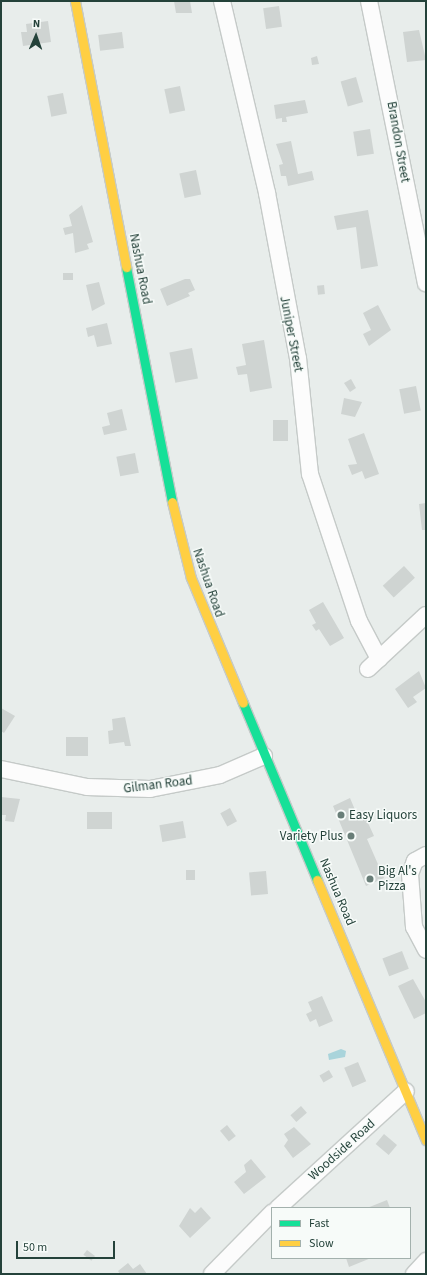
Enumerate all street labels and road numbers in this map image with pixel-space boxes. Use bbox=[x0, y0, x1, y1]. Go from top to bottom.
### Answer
street label: Brandon Street bbox=[383, 100, 413, 184]
street label: Nashua Road bbox=[126, 232, 154, 306]
street label: Juniper Street bbox=[276, 295, 306, 373]
street label: Nashua Road bbox=[189, 547, 227, 619]
street label: Gilman Road bbox=[123, 773, 193, 797]
street label: Nashua Road bbox=[316, 856, 358, 928]
street label: Woodside Road bbox=[305, 1116, 379, 1184]

